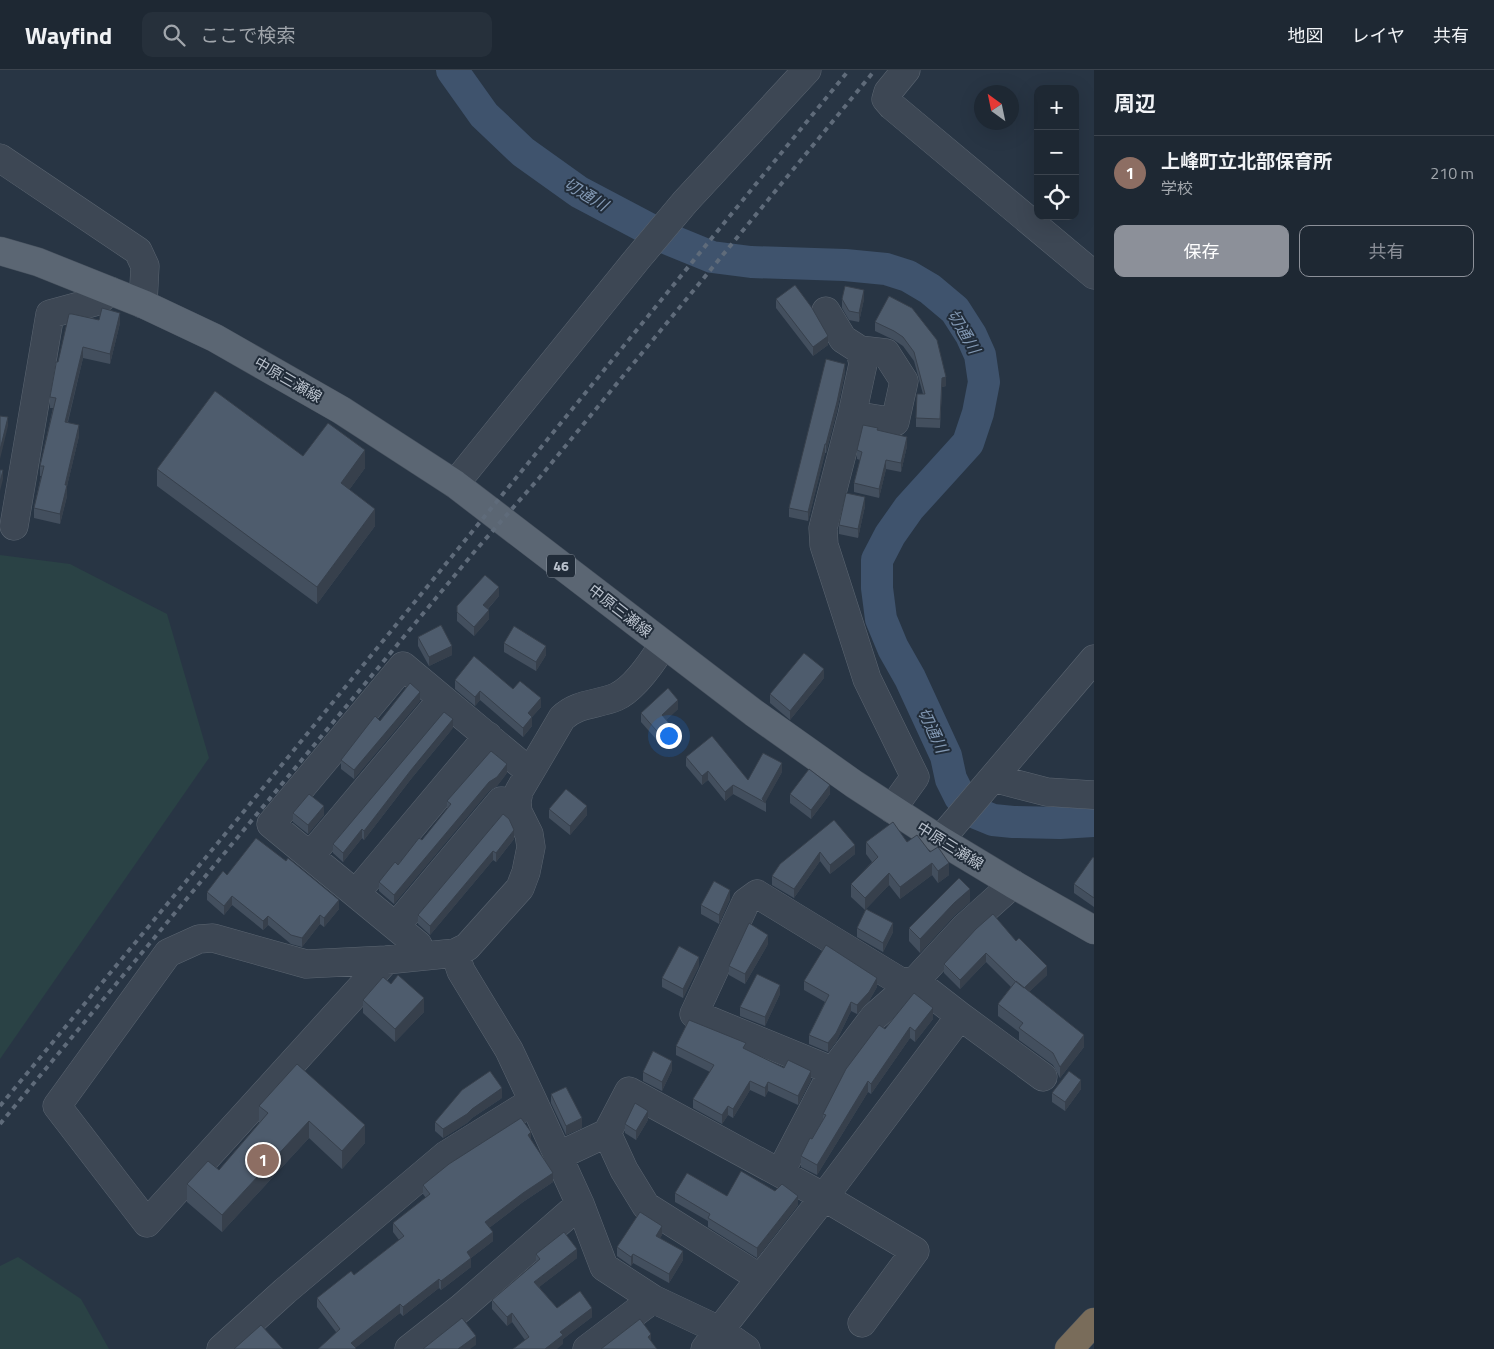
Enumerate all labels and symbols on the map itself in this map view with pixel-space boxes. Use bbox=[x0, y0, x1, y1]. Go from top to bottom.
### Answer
north arrow bbox=[974, 85, 1019, 130]
water label: 切通川 bbox=[559, 171, 614, 218]
water label: 切通川 bbox=[942, 304, 987, 360]
street label: 中原三瀬線 bbox=[250, 351, 326, 408]
road number: 46 bbox=[547, 554, 575, 578]
street label: 中原三瀬線 bbox=[584, 578, 657, 643]
water label: 切通川 bbox=[912, 703, 955, 759]
your location bbox=[656, 723, 682, 749]
street label: 中原三瀬線 bbox=[912, 816, 988, 875]
pin: 1 bbox=[247, 1141, 279, 1179]

